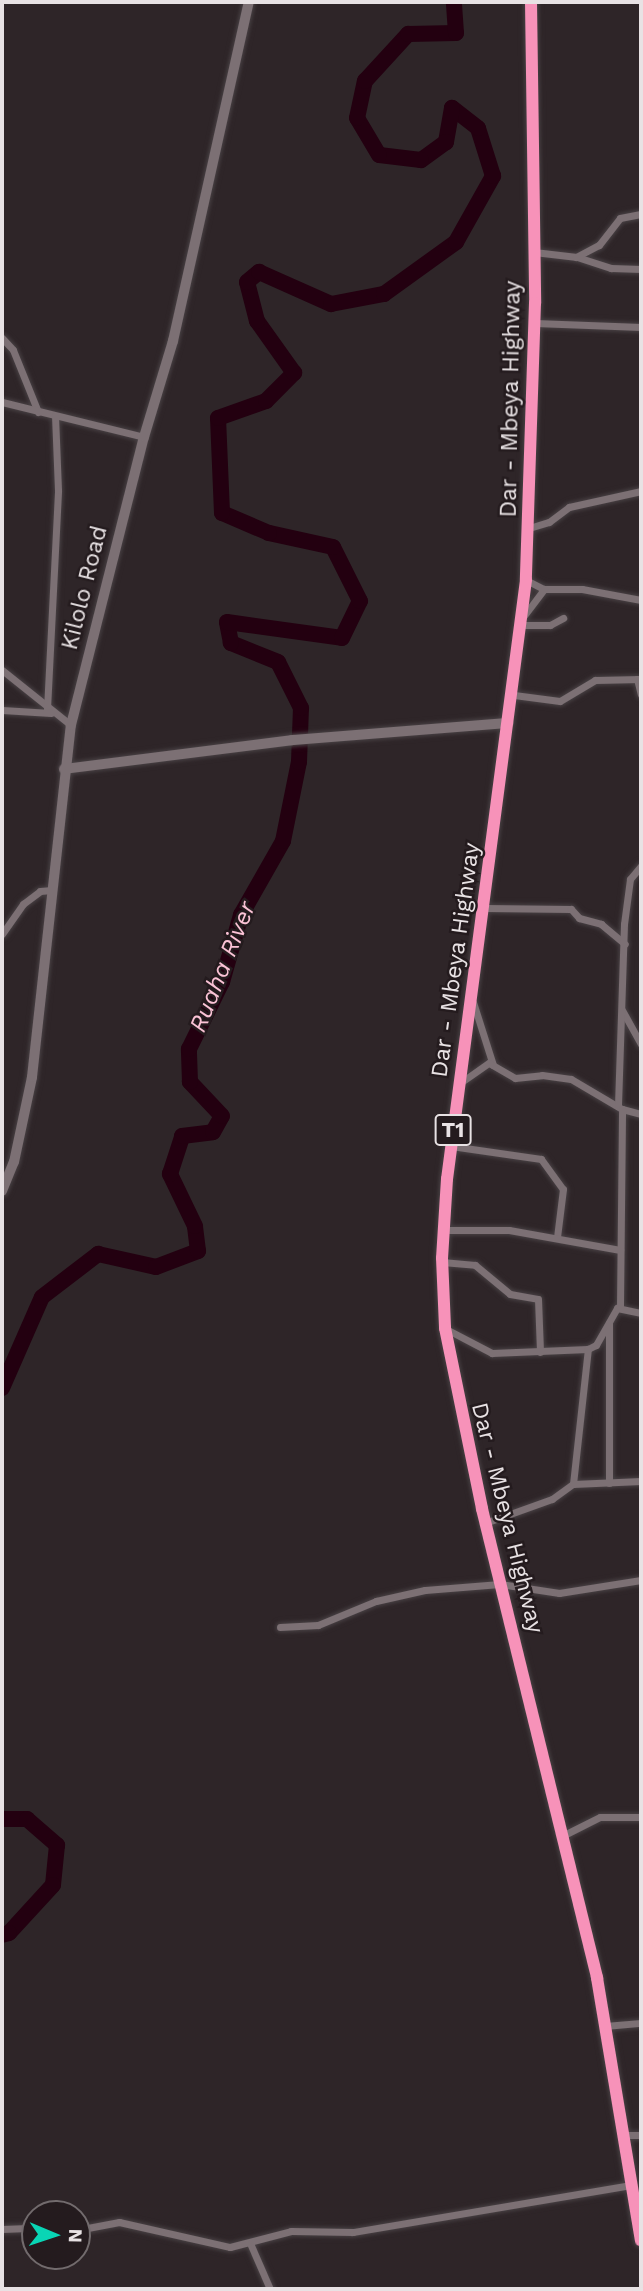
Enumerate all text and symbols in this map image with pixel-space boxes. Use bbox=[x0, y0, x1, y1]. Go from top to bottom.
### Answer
street label: Dar - Mbeya Highway bbox=[495, 280, 527, 518]
street label: Kilolo Road bbox=[56, 523, 114, 653]
street label: Dar - Mbeya Highway bbox=[426, 840, 486, 1080]
water label: Ruaha River bbox=[184, 898, 262, 1036]
road number: T1 bbox=[434, 1112, 472, 1148]
street label: Dar - Mbeya Highway bbox=[465, 1399, 549, 1637]
north arrow bbox=[21, 2200, 91, 2270]
text: N bbox=[64, 2228, 87, 2243]

